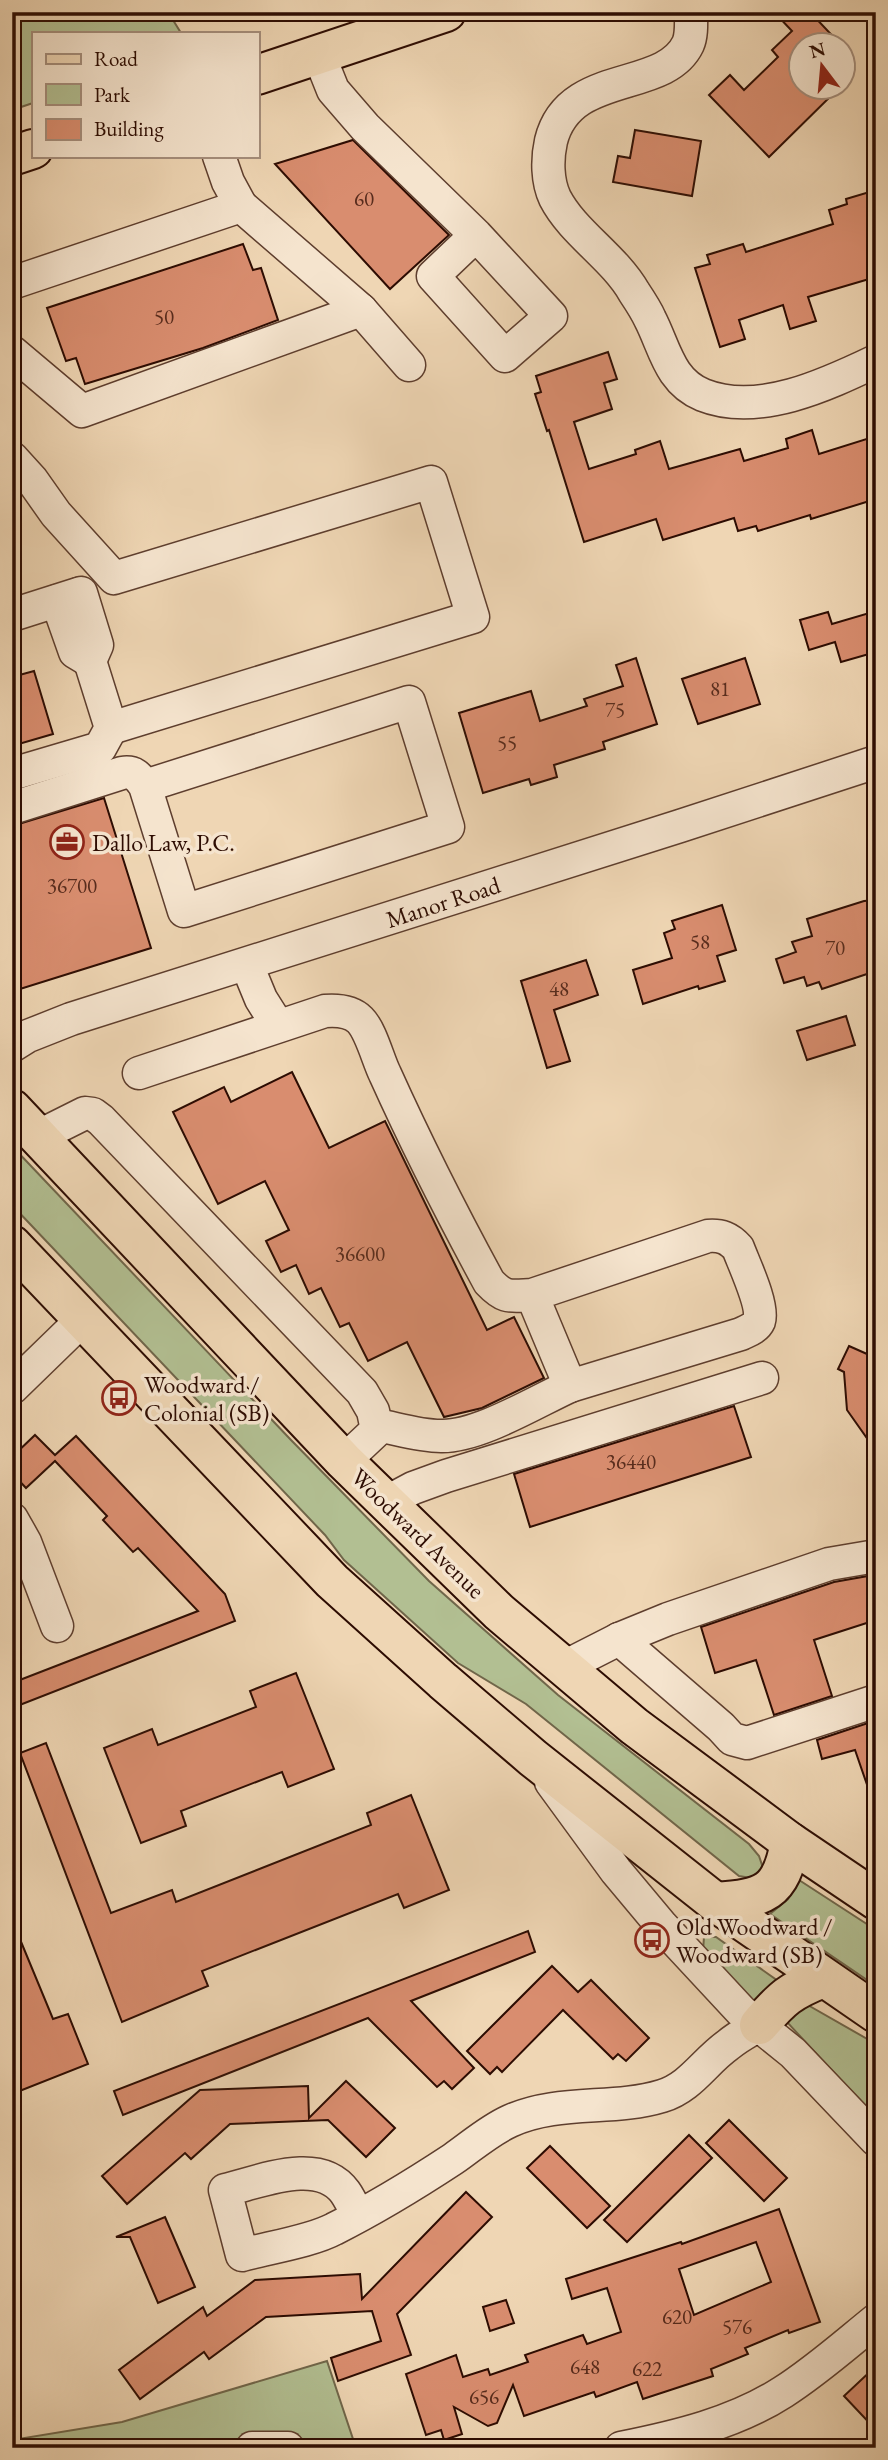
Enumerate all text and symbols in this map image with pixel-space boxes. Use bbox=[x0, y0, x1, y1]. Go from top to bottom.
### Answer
legend bbox=[32, 32, 259, 158]
north arrow bbox=[786, 32, 856, 102]
text: N bbox=[807, 36, 829, 64]
text: Road bbox=[94, 45, 138, 72]
text: Park bbox=[94, 81, 131, 108]
text: Building bbox=[94, 115, 164, 142]
house number: 60 bbox=[354, 185, 374, 212]
house number: 50 bbox=[154, 303, 174, 330]
house number: 81 bbox=[710, 675, 730, 702]
house number: 75 bbox=[605, 696, 625, 723]
house number: 55 bbox=[497, 729, 517, 756]
office icon: Dallo Law, P.C. bbox=[48, 823, 86, 861]
place label: Dallo Law, P.C. bbox=[92, 827, 235, 858]
street label: Manor Road bbox=[382, 869, 505, 935]
house number: 36700 bbox=[47, 872, 97, 899]
house number: 58 bbox=[690, 928, 710, 955]
house number: 70 bbox=[825, 934, 845, 961]
house number: 48 bbox=[549, 975, 569, 1002]
house number: 36600 bbox=[335, 1240, 385, 1267]
place label: Woodward / Colonial (SB) bbox=[144, 1369, 269, 1428]
bus stop icon: Woodward / Colonial (SB) bbox=[100, 1379, 138, 1417]
house number: 36440 bbox=[606, 1448, 656, 1475]
street label: Woodward Avenue bbox=[344, 1461, 492, 1605]
place label: Old Woodward / Woodward (SB) bbox=[676, 1911, 833, 1970]
bus stop icon: Old Woodward / Woodward (SB) bbox=[633, 1921, 671, 1959]
house number: 620 bbox=[662, 2303, 692, 2330]
house number: 576 bbox=[722, 2313, 752, 2340]
house number: 648 bbox=[570, 2353, 600, 2380]
house number: 622 bbox=[632, 2355, 662, 2382]
house number: 656 bbox=[469, 2383, 499, 2410]

